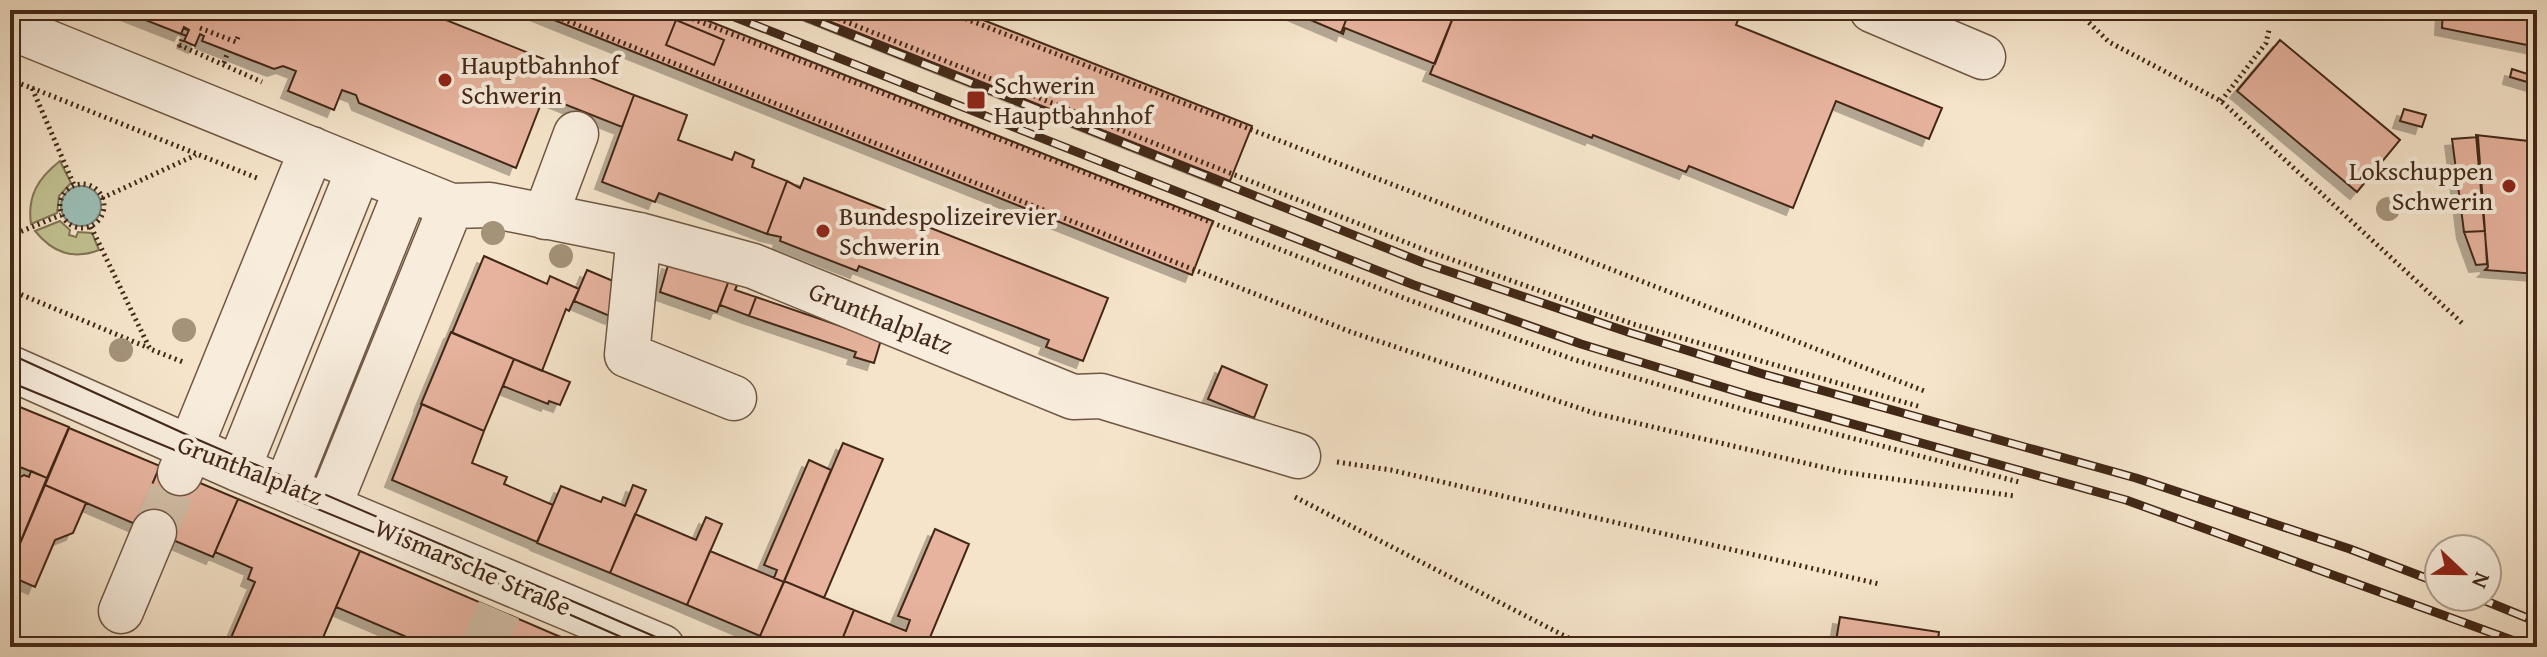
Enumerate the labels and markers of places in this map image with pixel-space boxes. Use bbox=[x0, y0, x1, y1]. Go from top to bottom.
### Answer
place label: Hauptbahnhof Schwerin bbox=[461, 45, 622, 114]
place label: Schwerin Hauptbahnhof bbox=[994, 65, 1155, 134]
marker: Hauptbahnhof Schwerin bbox=[436, 71, 454, 89]
marker: Schwerin Hauptbahnhof bbox=[965, 89, 987, 111]
place label: Lokschuppen Schwerin bbox=[2349, 151, 2493, 220]
marker: Lokschuppen Schwerin bbox=[2500, 177, 2518, 195]
place label: Bundespolizeirevier Schwerin bbox=[839, 196, 1058, 265]
marker: Bundespolizeirevier Schwerin bbox=[814, 222, 832, 240]

